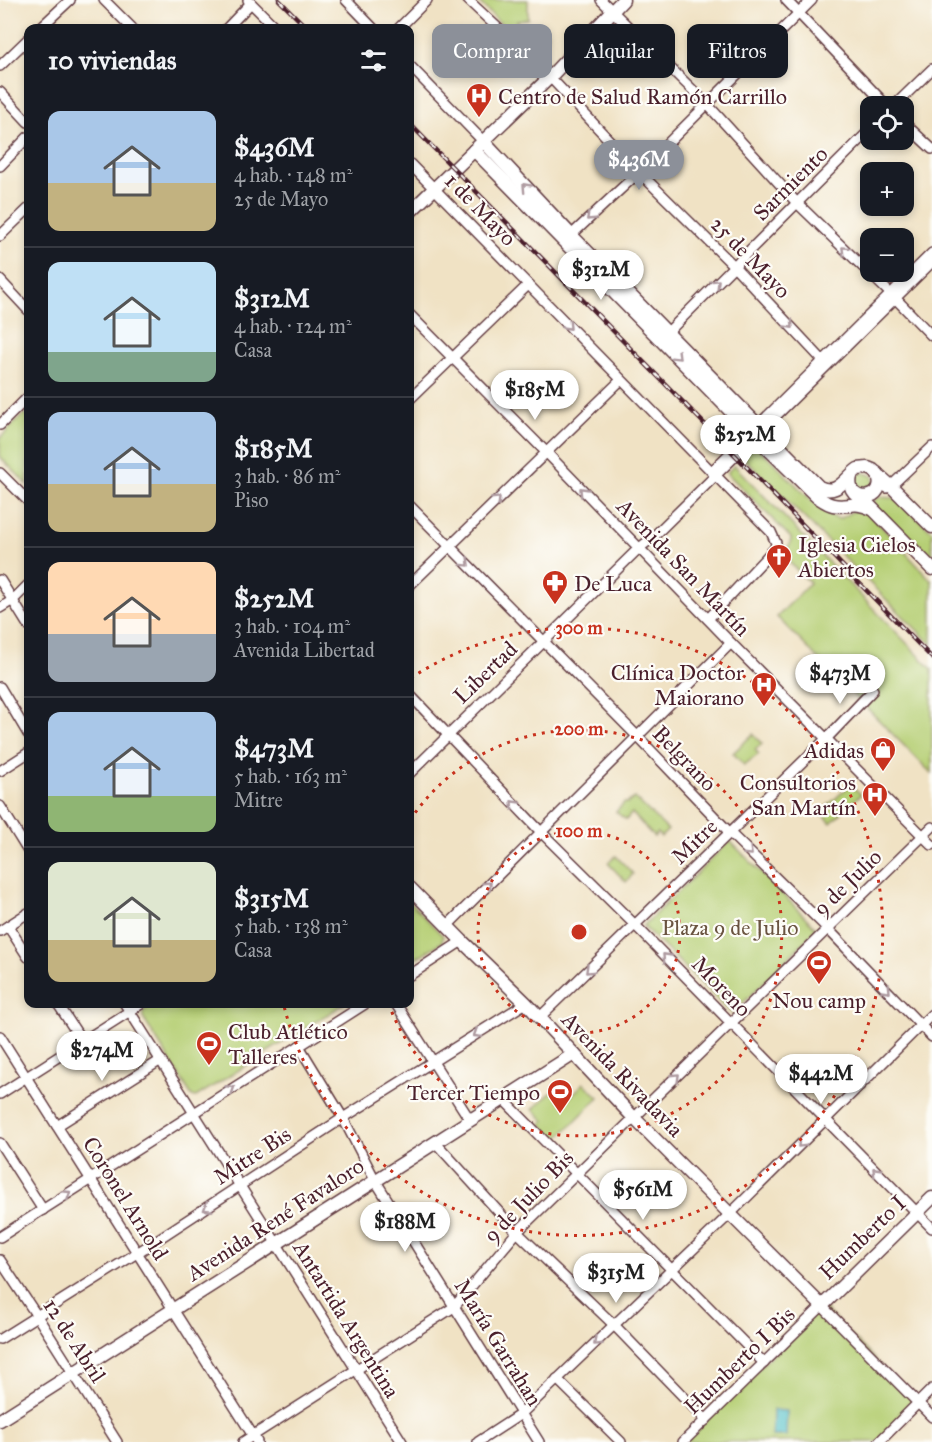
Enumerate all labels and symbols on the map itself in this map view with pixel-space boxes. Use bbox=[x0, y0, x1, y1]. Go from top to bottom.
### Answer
hospital icon: Centro de Salud Ramón Carrillo bbox=[464, 81, 494, 119]
place label: Centro de Salud Ramón Carrillo bbox=[498, 83, 787, 110]
pin: $436M bbox=[597, 140, 681, 191]
street label: Sarmiento bbox=[747, 140, 833, 226]
street label: 1 de Mayo bbox=[439, 167, 522, 252]
one-way arrow bbox=[522, 183, 533, 194]
one-way arrow bbox=[587, 210, 597, 221]
street label: 25 de Mayo bbox=[705, 211, 796, 304]
one-way arrow bbox=[842, 246, 852, 257]
pin: $312M bbox=[559, 250, 643, 301]
one-way arrow bbox=[709, 280, 720, 291]
one-way arrow bbox=[561, 318, 572, 329]
one-way arrow bbox=[782, 318, 793, 329]
one-way arrow bbox=[669, 349, 680, 360]
pin: $185M bbox=[493, 370, 577, 421]
pin: $252M bbox=[703, 415, 787, 466]
one-way arrow bbox=[580, 488, 591, 499]
street label: Avenida San Martín bbox=[610, 492, 756, 642]
one-way arrow bbox=[490, 496, 500, 507]
place label: Iglesia Cielos Abiertos bbox=[797, 531, 916, 583]
church icon: Iglesia Cielos Abiertos bbox=[764, 542, 794, 580]
one-way arrow bbox=[458, 555, 469, 566]
pharmacy icon: De Luca bbox=[540, 568, 570, 606]
place label: De Luca bbox=[574, 570, 653, 597]
text: 300 m bbox=[555, 617, 603, 640]
street label: Libertad bbox=[448, 635, 523, 709]
pin: $473M bbox=[798, 654, 882, 705]
place label: Clínica Doctor Maiorano bbox=[611, 659, 745, 711]
hospital icon: Clínica Doctor Maiorano bbox=[749, 670, 779, 708]
text: 200 m bbox=[555, 718, 604, 740]
street label: Belgrano bbox=[647, 720, 722, 797]
shop icon: Adidas bbox=[868, 735, 898, 773]
place label: Adidas bbox=[803, 737, 864, 764]
place label: Consultorios San Martín bbox=[740, 769, 856, 821]
hospital icon: Consultorios San Martín bbox=[860, 780, 890, 818]
one-way arrow bbox=[510, 800, 521, 811]
street label: Mitre bbox=[666, 813, 723, 870]
text: 100 m bbox=[556, 820, 603, 842]
street label: 9 de Julio bbox=[807, 843, 887, 922]
one-way arrow bbox=[743, 845, 753, 856]
one-way arrow bbox=[481, 881, 492, 892]
park label: Plaza 9 de Julio bbox=[662, 914, 798, 941]
centre of rings bbox=[569, 922, 589, 942]
sports icon: Nou camp bbox=[804, 948, 834, 986]
street label: Moreno bbox=[686, 950, 757, 1022]
one-way arrow bbox=[663, 953, 674, 964]
one-way arrow bbox=[585, 962, 596, 973]
one-way arrow bbox=[879, 983, 890, 994]
place label: Nou camp bbox=[772, 987, 866, 1014]
street label: Avenida Rivadavia bbox=[555, 1005, 690, 1143]
place label: Club Atlético Talleres bbox=[228, 1018, 348, 1070]
one-way arrow bbox=[472, 1027, 483, 1038]
sports icon: Club Atlético Talleres bbox=[194, 1029, 224, 1067]
pin: $274M bbox=[60, 1031, 144, 1082]
pin: $442M bbox=[779, 1054, 863, 1105]
one-way arrow bbox=[668, 1073, 679, 1084]
sports icon: Tercer Tiempo bbox=[545, 1077, 575, 1115]
place label: Tercer Tiempo bbox=[407, 1079, 540, 1106]
one-way arrow bbox=[225, 1085, 236, 1096]
street label: Mitre Bis bbox=[208, 1120, 296, 1190]
street label: Coronel Arnold bbox=[77, 1132, 174, 1265]
one-way arrow bbox=[797, 1137, 807, 1148]
street label: 9 de Julio Bis bbox=[478, 1145, 579, 1248]
street label: Avenida René Favaloro bbox=[181, 1152, 369, 1287]
one-way arrow bbox=[873, 1168, 884, 1179]
pin: $561M bbox=[601, 1170, 685, 1221]
street label: Humberto I bbox=[813, 1189, 911, 1285]
one-way arrow bbox=[61, 1190, 71, 1202]
one-way arrow bbox=[203, 1200, 213, 1212]
pin: $188M bbox=[363, 1202, 447, 1253]
street label: Antartida Argentina bbox=[287, 1235, 406, 1403]
pin: $315M bbox=[574, 1253, 658, 1304]
street label: María Garrahan bbox=[449, 1274, 548, 1411]
street label: 12 de Abril bbox=[37, 1293, 112, 1387]
street label: Humberto I Bis bbox=[678, 1301, 800, 1420]
one-way arrow bbox=[593, 1334, 604, 1345]

